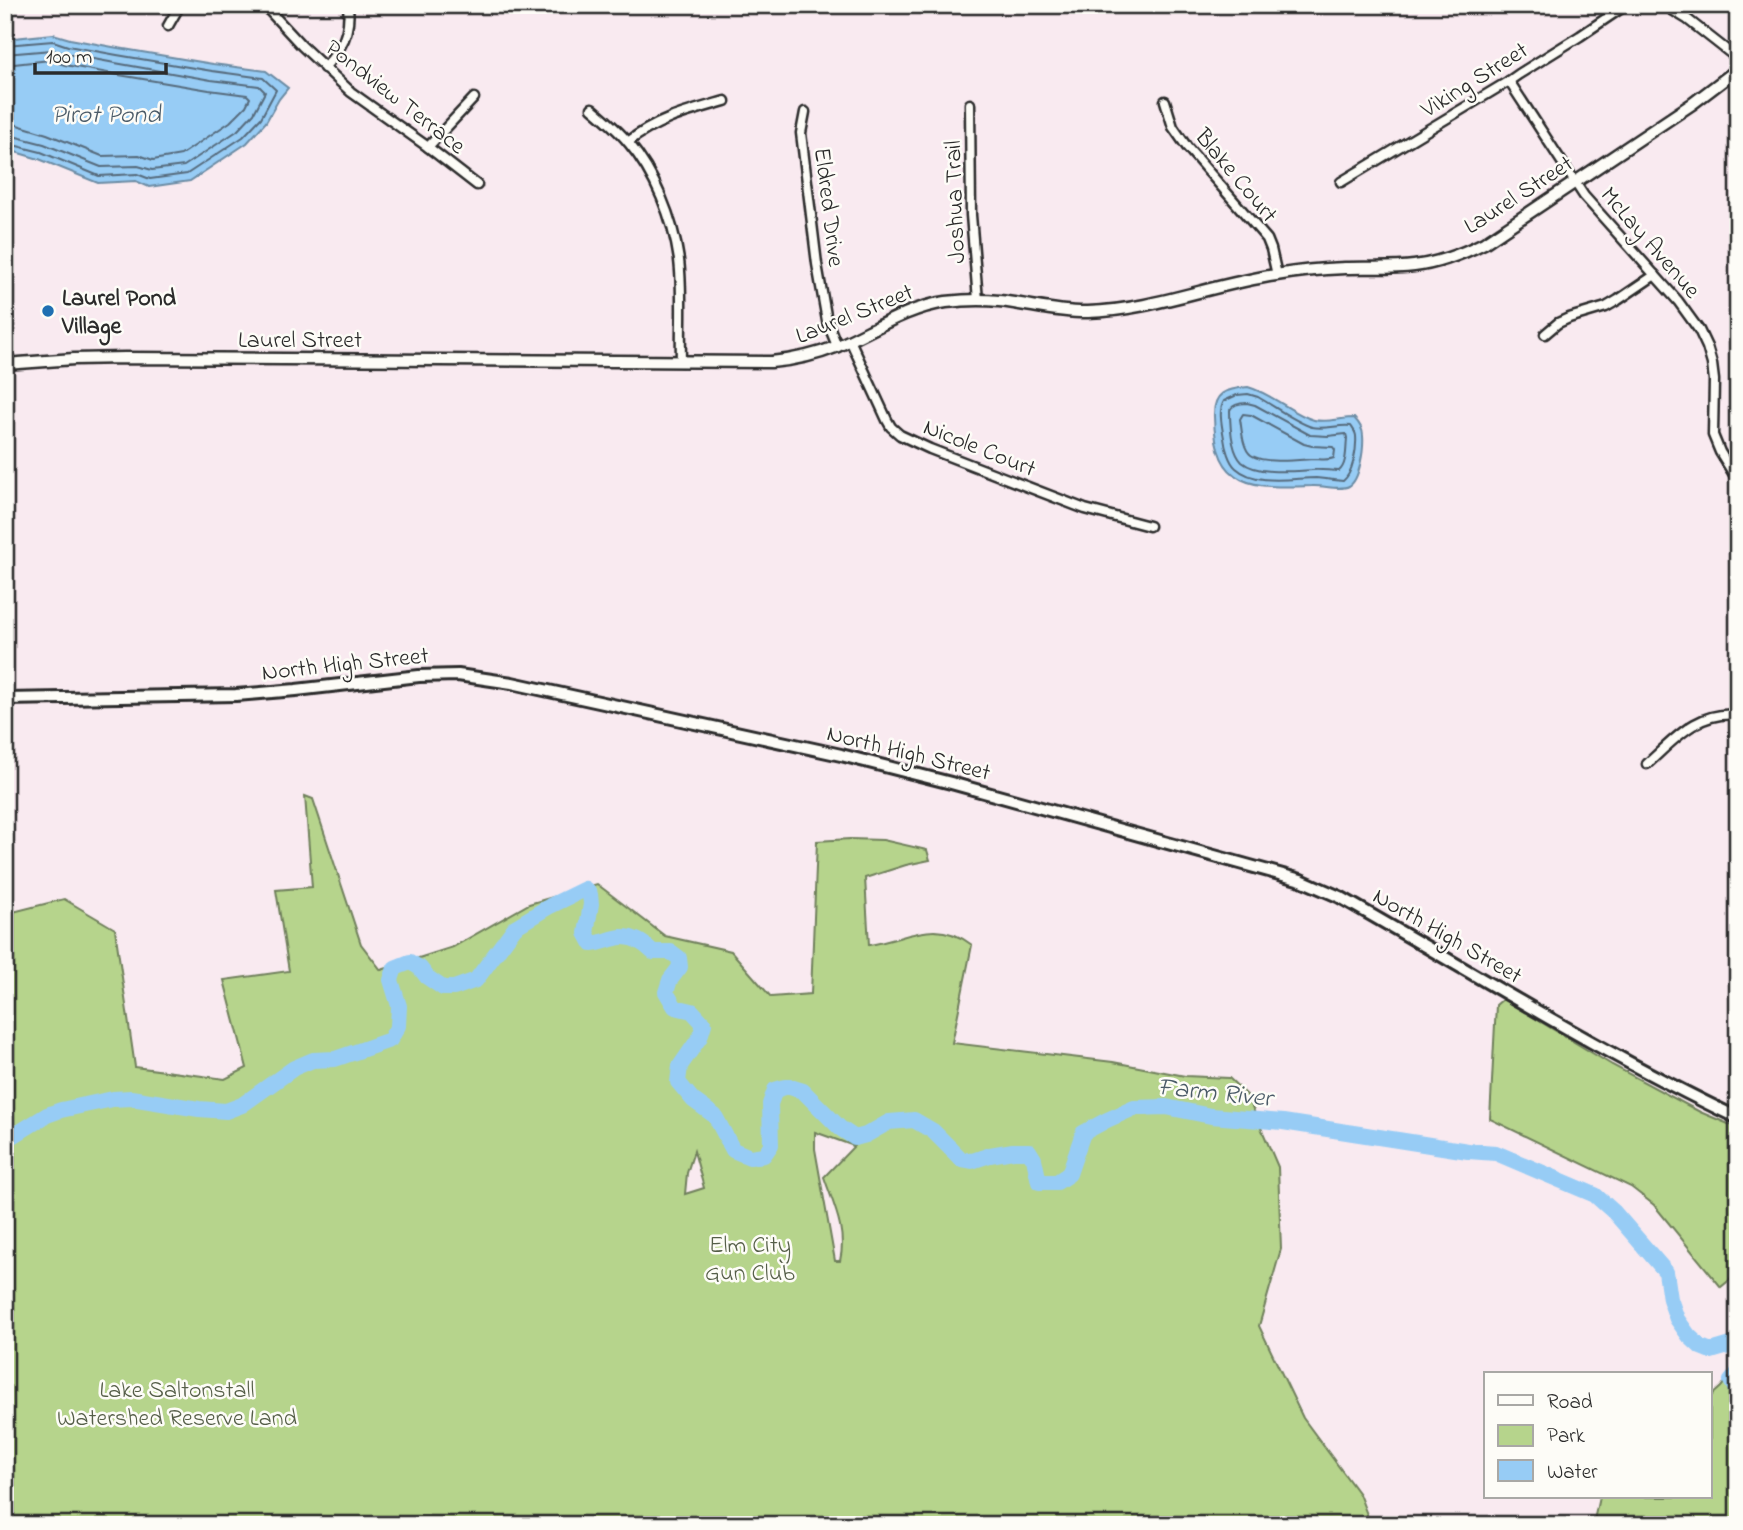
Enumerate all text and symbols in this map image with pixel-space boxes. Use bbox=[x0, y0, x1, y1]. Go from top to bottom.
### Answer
scale bar bbox=[35, 32, 166, 76]
street label: Pondview Terrace bbox=[317, 32, 472, 164]
street label: Viking Street bbox=[1414, 34, 1536, 128]
text: 100 m bbox=[46, 43, 92, 73]
water label: Pirot Pond bbox=[51, 97, 162, 135]
street label: Blake Court bbox=[1184, 121, 1285, 231]
street label: Joshua Trail bbox=[937, 140, 976, 264]
street label: Eldred Drive bbox=[803, 146, 852, 269]
street label: Laurel Street bbox=[1458, 148, 1581, 245]
street label: McLay Avenue bbox=[1590, 180, 1708, 308]
street label: Laurel Street bbox=[791, 276, 919, 355]
place label: Laurel Pond Village bbox=[61, 282, 176, 346]
marker: Laurel Pond Village bbox=[40, 303, 56, 319]
street label: Laurel Street bbox=[238, 324, 362, 359]
street label: Nicole Court bbox=[918, 411, 1041, 488]
street label: North High Street bbox=[260, 639, 430, 692]
street label: North High Street bbox=[823, 717, 994, 792]
street label: North High Street bbox=[1365, 880, 1528, 994]
water label: Farm River bbox=[1155, 1069, 1277, 1119]
park label: Elm City Gun Club bbox=[705, 1229, 795, 1292]
legend bbox=[1484, 1372, 1712, 1498]
park label: Lake Saltonstall Watershed Reserve Land bbox=[57, 1374, 298, 1437]
text: Road bbox=[1547, 1388, 1593, 1418]
text: Park bbox=[1547, 1422, 1586, 1452]
text: Water bbox=[1547, 1458, 1598, 1488]

